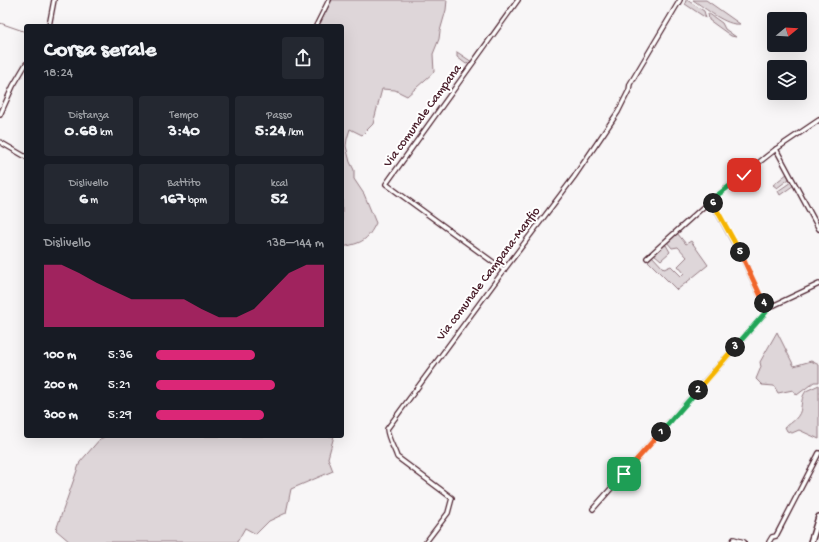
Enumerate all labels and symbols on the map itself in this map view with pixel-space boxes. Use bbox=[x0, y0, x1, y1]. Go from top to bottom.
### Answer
north arrow bbox=[767, 12, 807, 52]
street label: Via comunale Campana bbox=[380, 61, 466, 171]
pin bbox=[727, 158, 761, 192]
pin: 6 bbox=[703, 193, 723, 213]
street label: Via comunale Campana-Manfio bbox=[433, 204, 544, 345]
pin: 5 bbox=[730, 242, 750, 262]
pin: 4 bbox=[754, 293, 774, 313]
pin: 3 bbox=[725, 337, 745, 357]
pin: 2 bbox=[688, 380, 708, 400]
pin: 1 bbox=[651, 422, 671, 442]
pin bbox=[607, 457, 641, 491]

